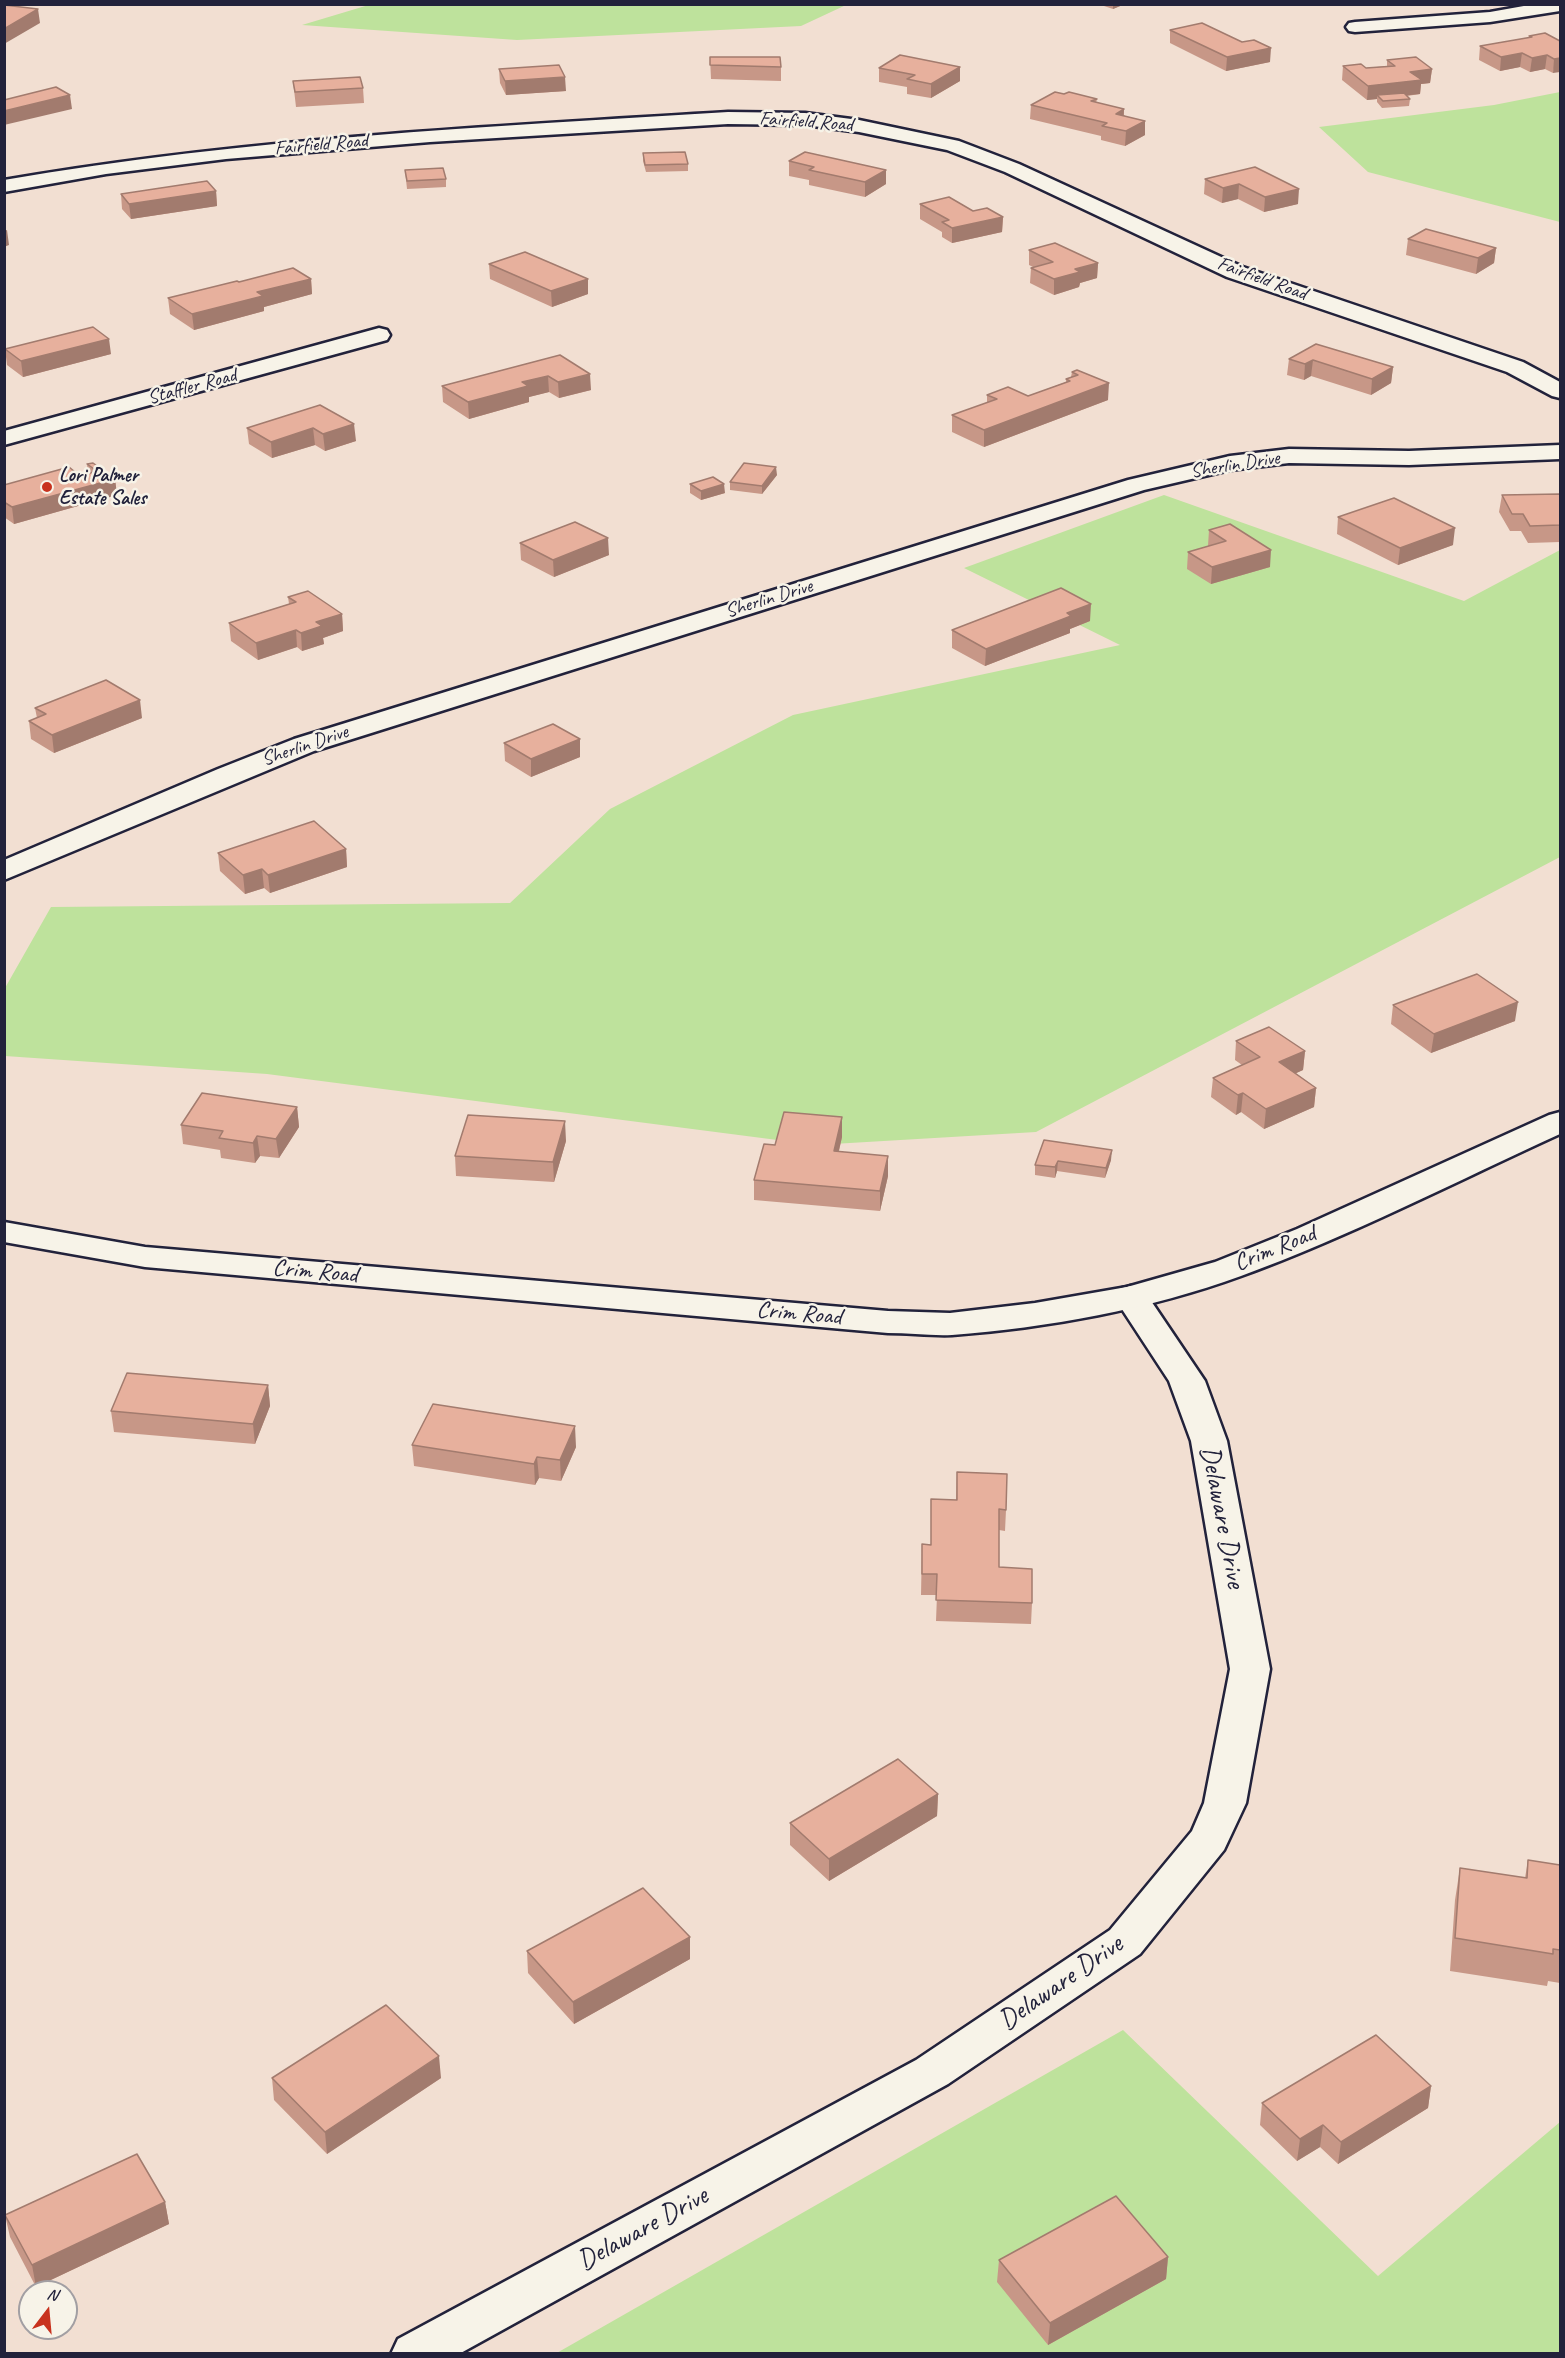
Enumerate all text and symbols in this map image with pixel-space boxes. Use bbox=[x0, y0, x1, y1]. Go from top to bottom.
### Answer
street label: Fairfield Road bbox=[759, 107, 853, 137]
street label: Fairfield Road bbox=[273, 129, 369, 161]
street label: Fairfield Road bbox=[1214, 252, 1310, 306]
street label: Staffler Road bbox=[145, 364, 239, 410]
street label: Sherlin Drive bbox=[1189, 446, 1281, 484]
place label: Lori Palmer Estate Sales bbox=[59, 464, 146, 511]
marker: Lori Palmer Estate Sales bbox=[40, 480, 54, 494]
street label: Sherlin Drive bbox=[722, 574, 816, 624]
street label: Sherlin Drive bbox=[259, 720, 351, 772]
street label: Crim Road bbox=[1230, 1220, 1320, 1278]
street label: Crim Road bbox=[271, 1254, 359, 1290]
street label: Crim Road bbox=[755, 1296, 843, 1332]
street label: Delaware Drive bbox=[1192, 1443, 1252, 1591]
street label: Delaware Drive bbox=[992, 1928, 1130, 2038]
street label: Delaware Drive bbox=[572, 2179, 714, 2279]
north arrow bbox=[18, 2280, 78, 2340]
text: N bbox=[45, 2284, 60, 2306]

